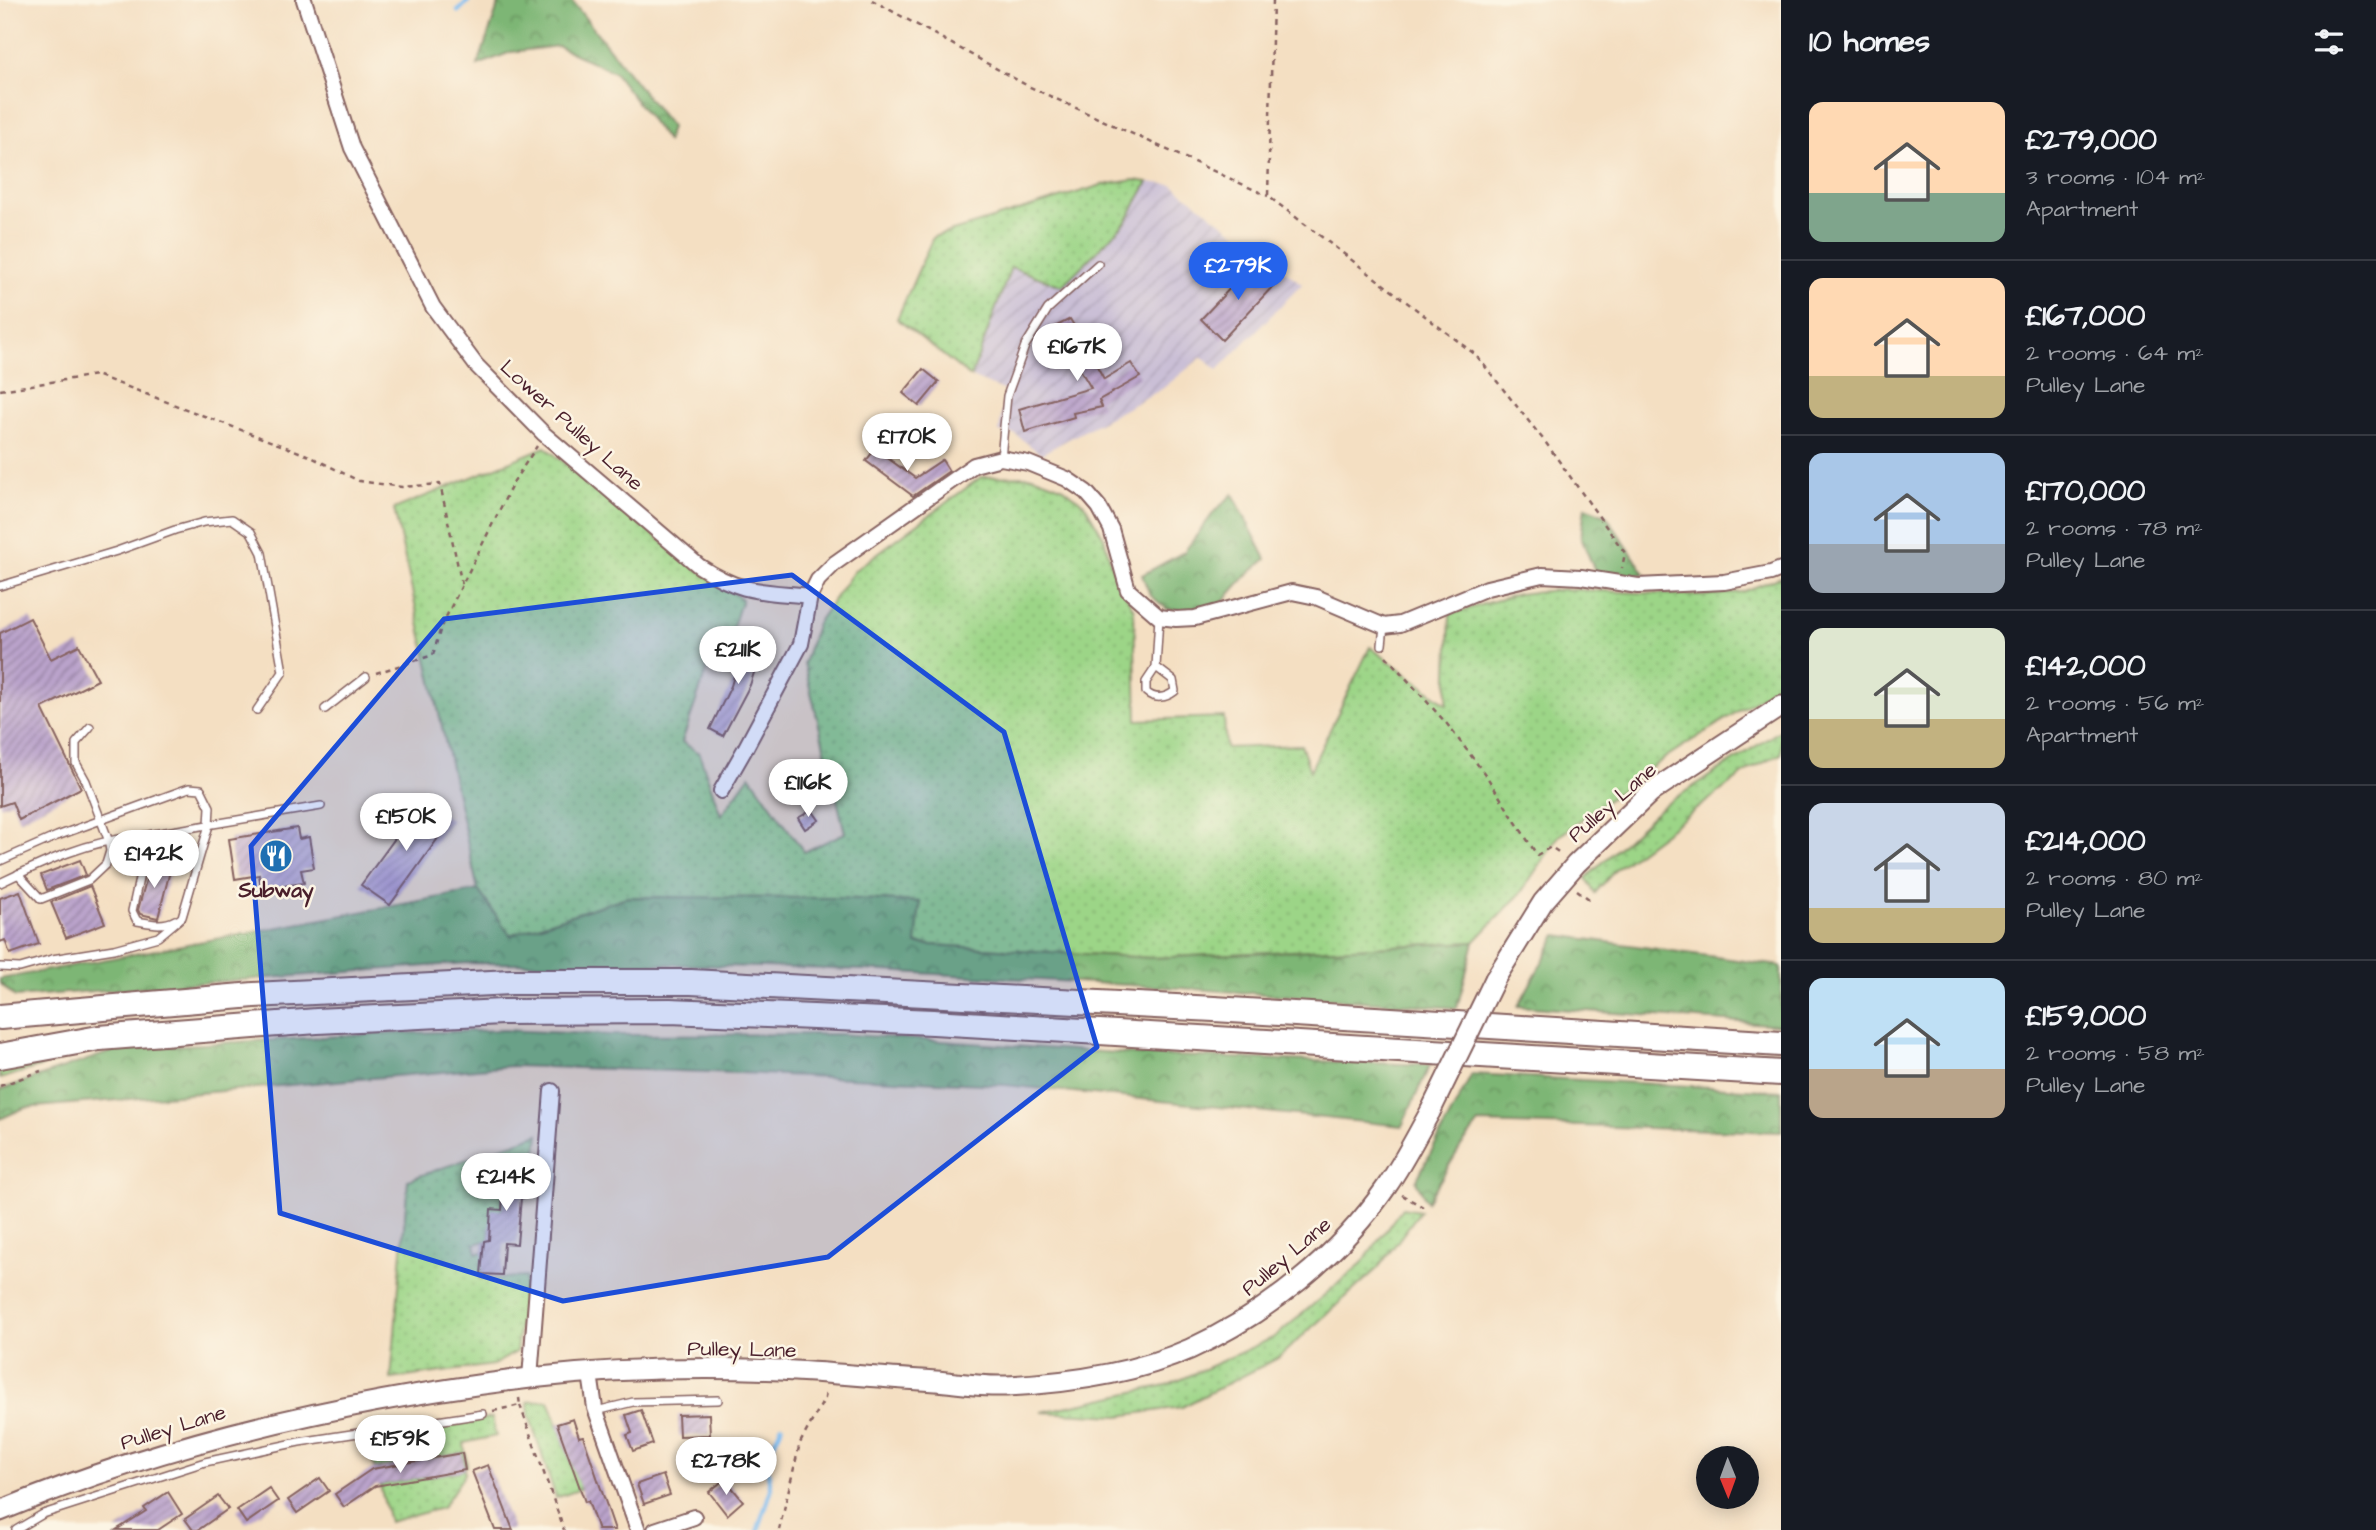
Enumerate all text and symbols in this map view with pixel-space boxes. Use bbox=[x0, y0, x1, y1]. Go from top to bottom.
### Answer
text: 10 homes bbox=[1809, 21, 1930, 63]
icon: filters bbox=[2310, 23, 2348, 61]
text: £279,000 bbox=[2026, 119, 2157, 161]
icon: home bbox=[1865, 130, 1949, 214]
text: 3 rooms · 104 m² bbox=[2026, 161, 2205, 193]
text: Apartment bbox=[2026, 193, 2138, 225]
pin: £279K bbox=[1189, 243, 1287, 302]
text: £279K bbox=[1205, 249, 1271, 281]
text: £167,000 bbox=[2026, 295, 2145, 337]
icon: home bbox=[1865, 306, 1949, 390]
pin: £167K bbox=[1028, 324, 1126, 383]
text: £167K bbox=[1048, 330, 1106, 362]
text: 2 rooms · 64 m² bbox=[2026, 337, 2204, 369]
street label: Lower Pulley Lane bbox=[492, 353, 650, 499]
text: Pulley Lane bbox=[2026, 369, 2145, 401]
pin: £170K bbox=[858, 414, 956, 473]
text: £170K bbox=[878, 420, 936, 452]
text: £170,000 bbox=[2026, 470, 2146, 512]
icon: home bbox=[1865, 481, 1949, 565]
text: 2 rooms · 78 m² bbox=[2026, 512, 2203, 544]
text: Pulley Lane bbox=[2026, 544, 2145, 576]
pin: £211K bbox=[689, 626, 787, 686]
text: £211K bbox=[715, 633, 761, 665]
text: £142,000 bbox=[2026, 645, 2146, 687]
icon: home bbox=[1865, 656, 1949, 740]
text: 2 rooms · 56 m² bbox=[2026, 687, 2204, 719]
text: Apartment bbox=[2026, 719, 2138, 751]
street label: Pulley Lane bbox=[1562, 756, 1664, 851]
pin: £116K bbox=[759, 760, 857, 819]
text: £116K bbox=[785, 766, 831, 798]
pin: £150K bbox=[357, 794, 455, 853]
text: £150K bbox=[376, 800, 436, 832]
text: £214,000 bbox=[2026, 820, 2146, 862]
pin: £142K bbox=[105, 830, 203, 890]
icon: home bbox=[1865, 831, 1949, 915]
text: £142K bbox=[125, 837, 183, 869]
restaurant icon: Subway bbox=[257, 837, 295, 875]
text: 2 rooms · 80 m² bbox=[2026, 862, 2203, 894]
place label: Subway bbox=[237, 876, 314, 908]
text: Pulley Lane bbox=[2026, 894, 2145, 926]
text: £159,000 bbox=[2026, 995, 2146, 1037]
icon: home bbox=[1865, 1006, 1949, 1090]
text: 2 rooms · 58 m² bbox=[2026, 1037, 2205, 1069]
text: Pulley Lane bbox=[2026, 1069, 2145, 1101]
pin: £214K bbox=[457, 1154, 555, 1213]
text: £214K bbox=[477, 1160, 535, 1192]
street label: Pulley Lane bbox=[1235, 1210, 1339, 1304]
street label: Pulley Lane bbox=[687, 1334, 797, 1367]
street label: Pulley Lane bbox=[117, 1398, 230, 1459]
pin: £159K bbox=[351, 1416, 449, 1475]
text: £159K bbox=[371, 1422, 429, 1454]
pin: £278K bbox=[677, 1438, 775, 1497]
text: £278K bbox=[692, 1444, 760, 1476]
north arrow bbox=[1696, 1446, 1759, 1508]
map controls bbox=[1696, 1446, 1759, 1509]

